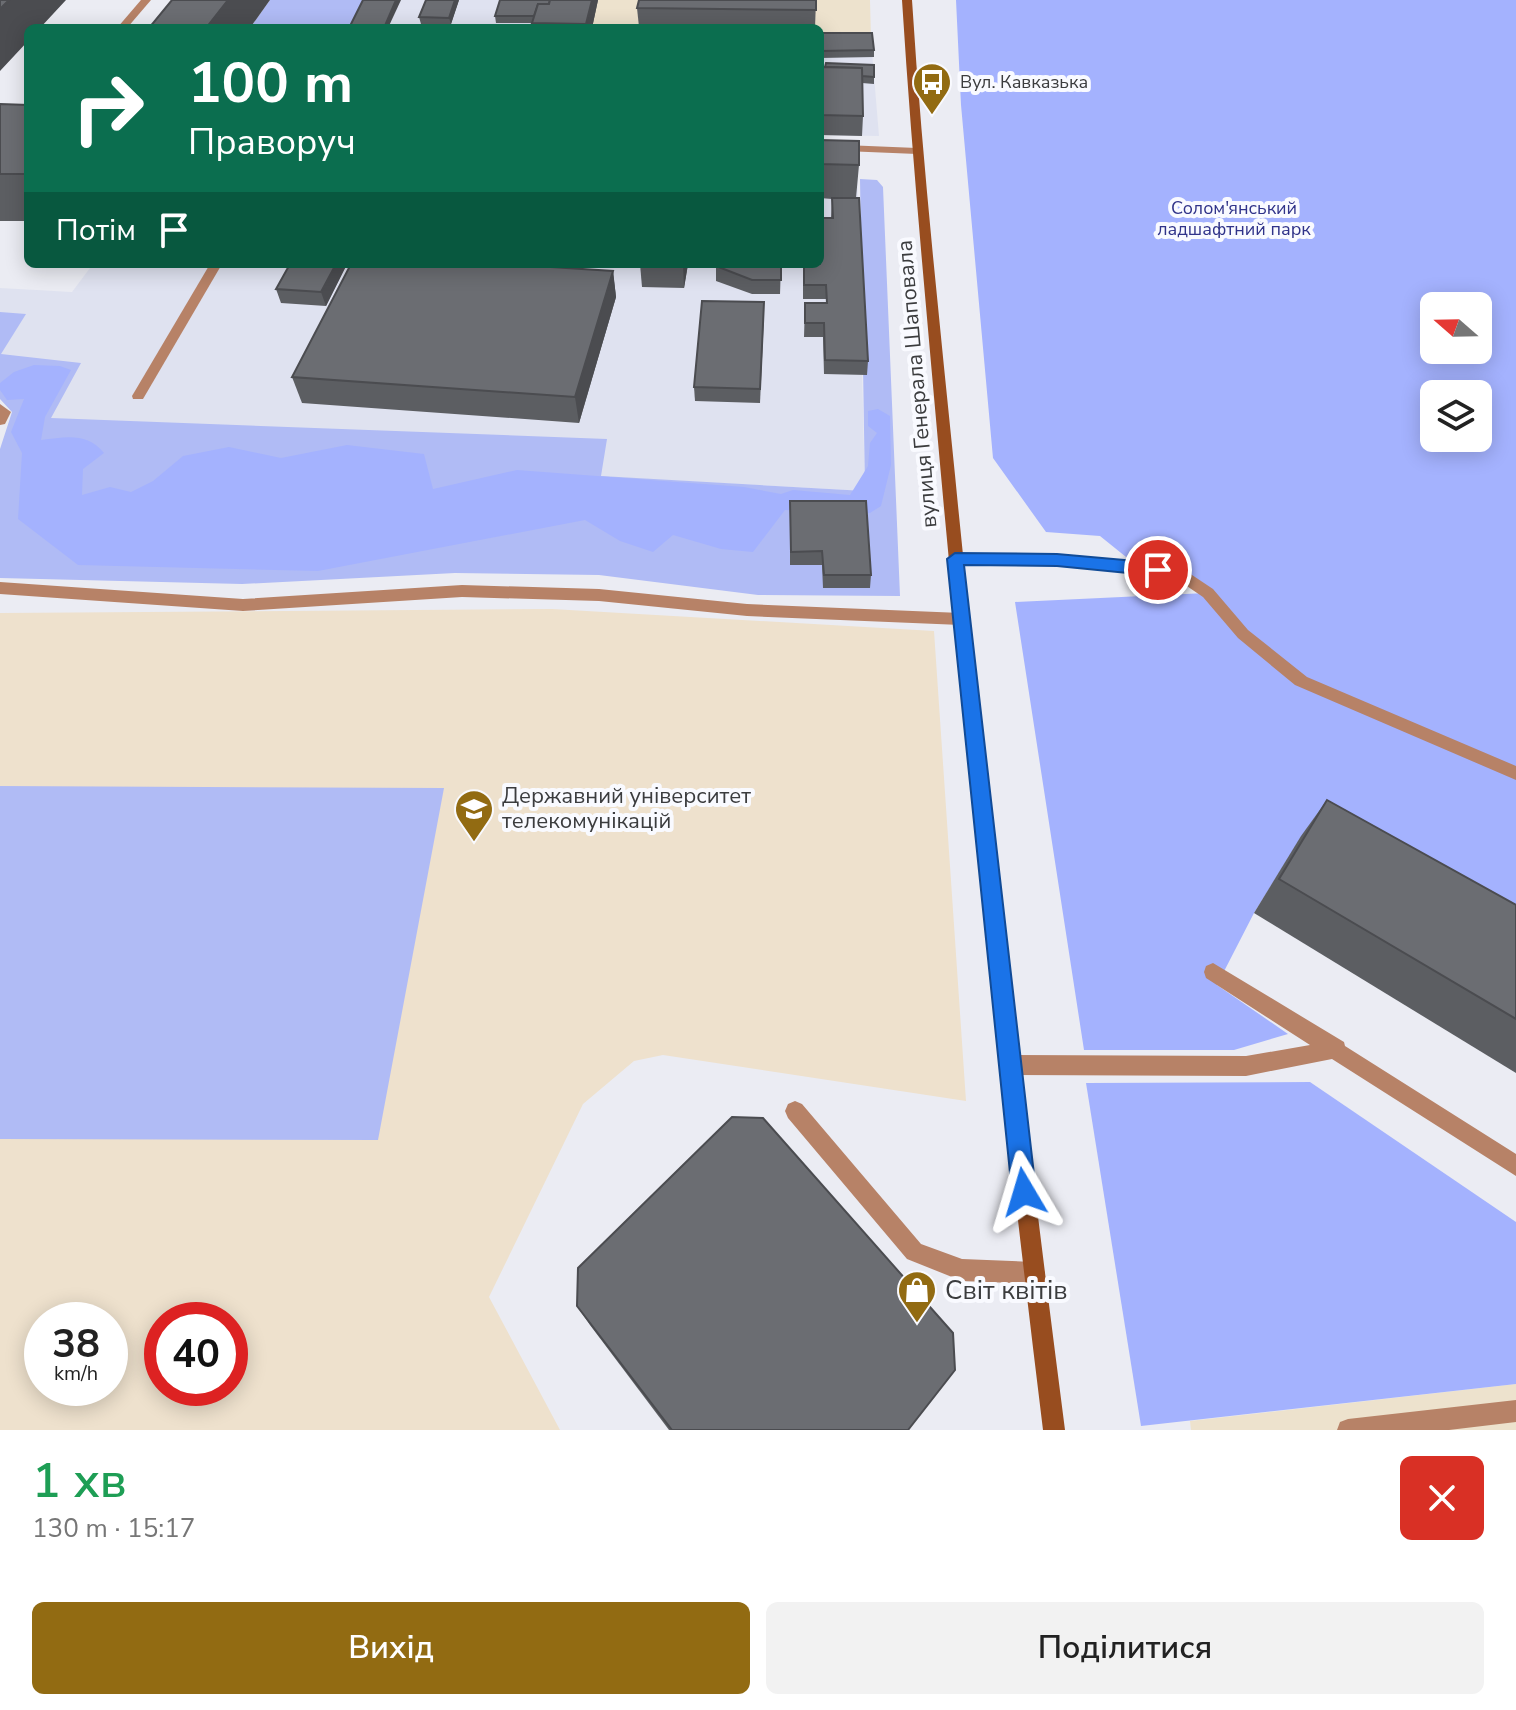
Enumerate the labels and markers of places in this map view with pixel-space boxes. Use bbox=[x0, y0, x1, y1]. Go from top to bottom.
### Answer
bus stop icon: Вул. Кавказька bbox=[911, 61, 953, 116]
place label: Вул. Кавказька bbox=[960, 70, 1088, 94]
pin bbox=[1124, 536, 1192, 604]
place label: Державний університет телекомунікацій bbox=[502, 781, 751, 836]
school or university icon: Державний університет телекомунікацій bbox=[453, 788, 495, 843]
shop icon: Світ квітів bbox=[896, 1269, 938, 1324]
place label: Світ квітів bbox=[945, 1273, 1068, 1308]

